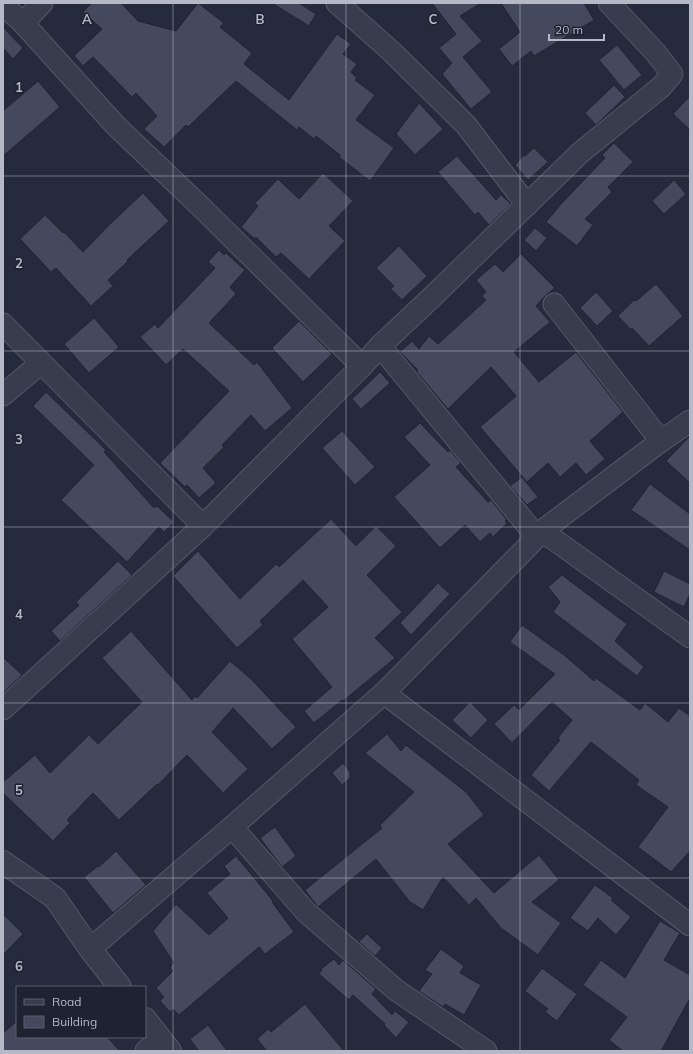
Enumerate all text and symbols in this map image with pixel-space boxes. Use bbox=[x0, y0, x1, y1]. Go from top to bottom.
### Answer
text: A bbox=[82, 11, 92, 27]
text: B bbox=[256, 11, 265, 27]
text: C bbox=[429, 11, 438, 27]
scale bar bbox=[549, 16, 604, 42]
text: 20 m bbox=[555, 22, 583, 37]
text: 1 bbox=[15, 79, 23, 95]
text: 2 bbox=[15, 255, 23, 271]
text: 3 bbox=[15, 431, 23, 447]
text: 4 bbox=[15, 606, 23, 622]
text: 5 bbox=[15, 782, 23, 798]
text: 6 bbox=[15, 958, 23, 974]
legend bbox=[16, 986, 146, 1038]
text: Road bbox=[52, 994, 81, 1009]
text: Building bbox=[52, 1014, 97, 1029]

